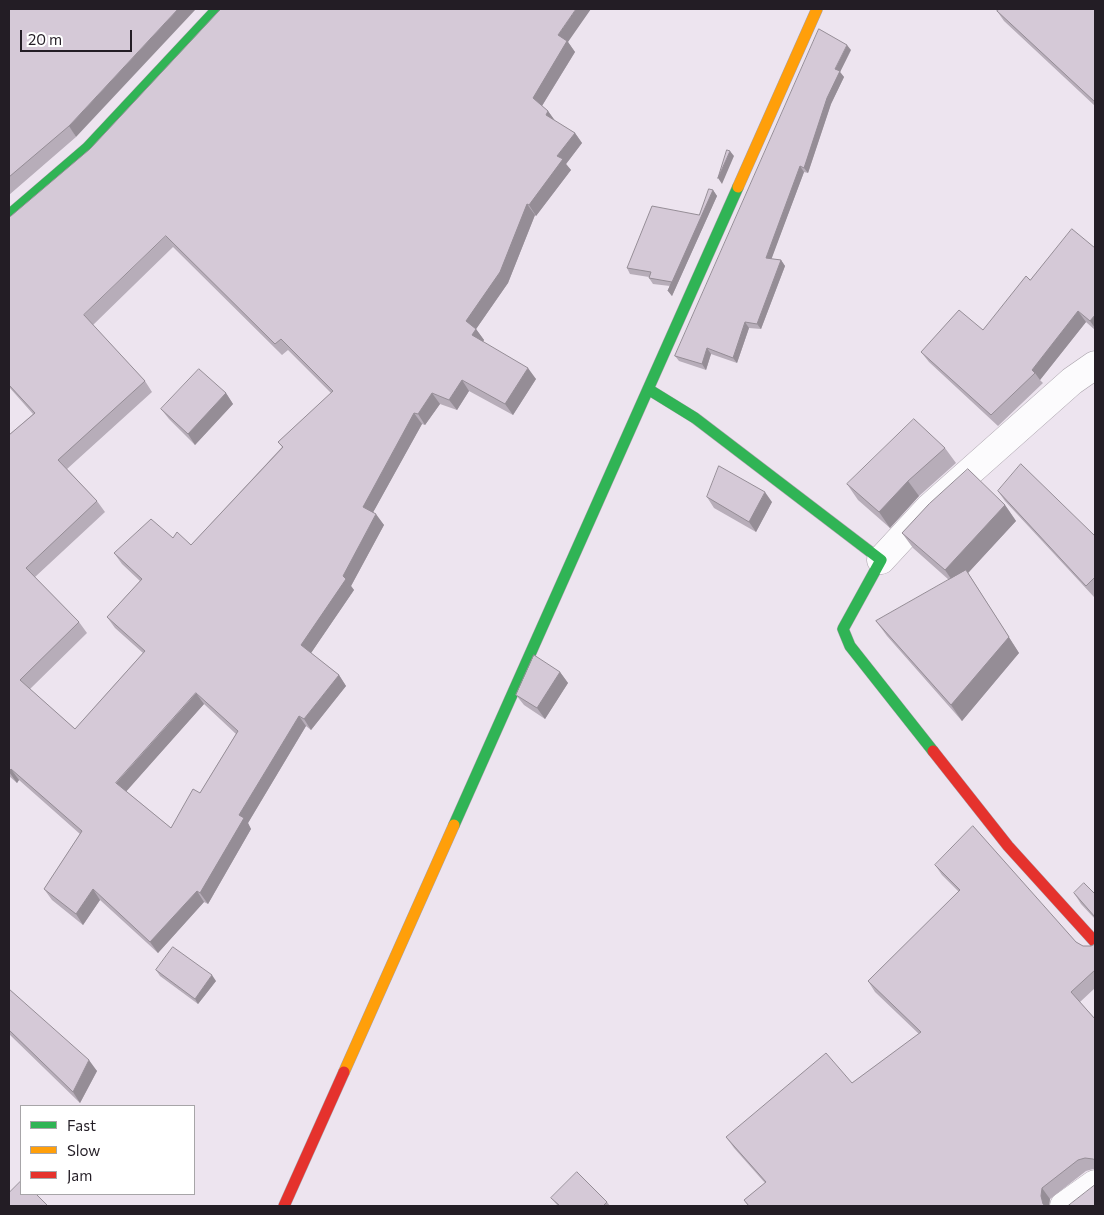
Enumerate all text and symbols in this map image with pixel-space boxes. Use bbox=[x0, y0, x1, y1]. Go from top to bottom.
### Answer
scale bar bbox=[22, 20, 135, 52]
text: 20 m bbox=[28, 30, 62, 48]
legend bbox=[20, 1105, 195, 1195]
text: Fast bbox=[67, 1116, 96, 1134]
text: Slow bbox=[67, 1141, 100, 1159]
text: Jam bbox=[67, 1166, 92, 1184]

